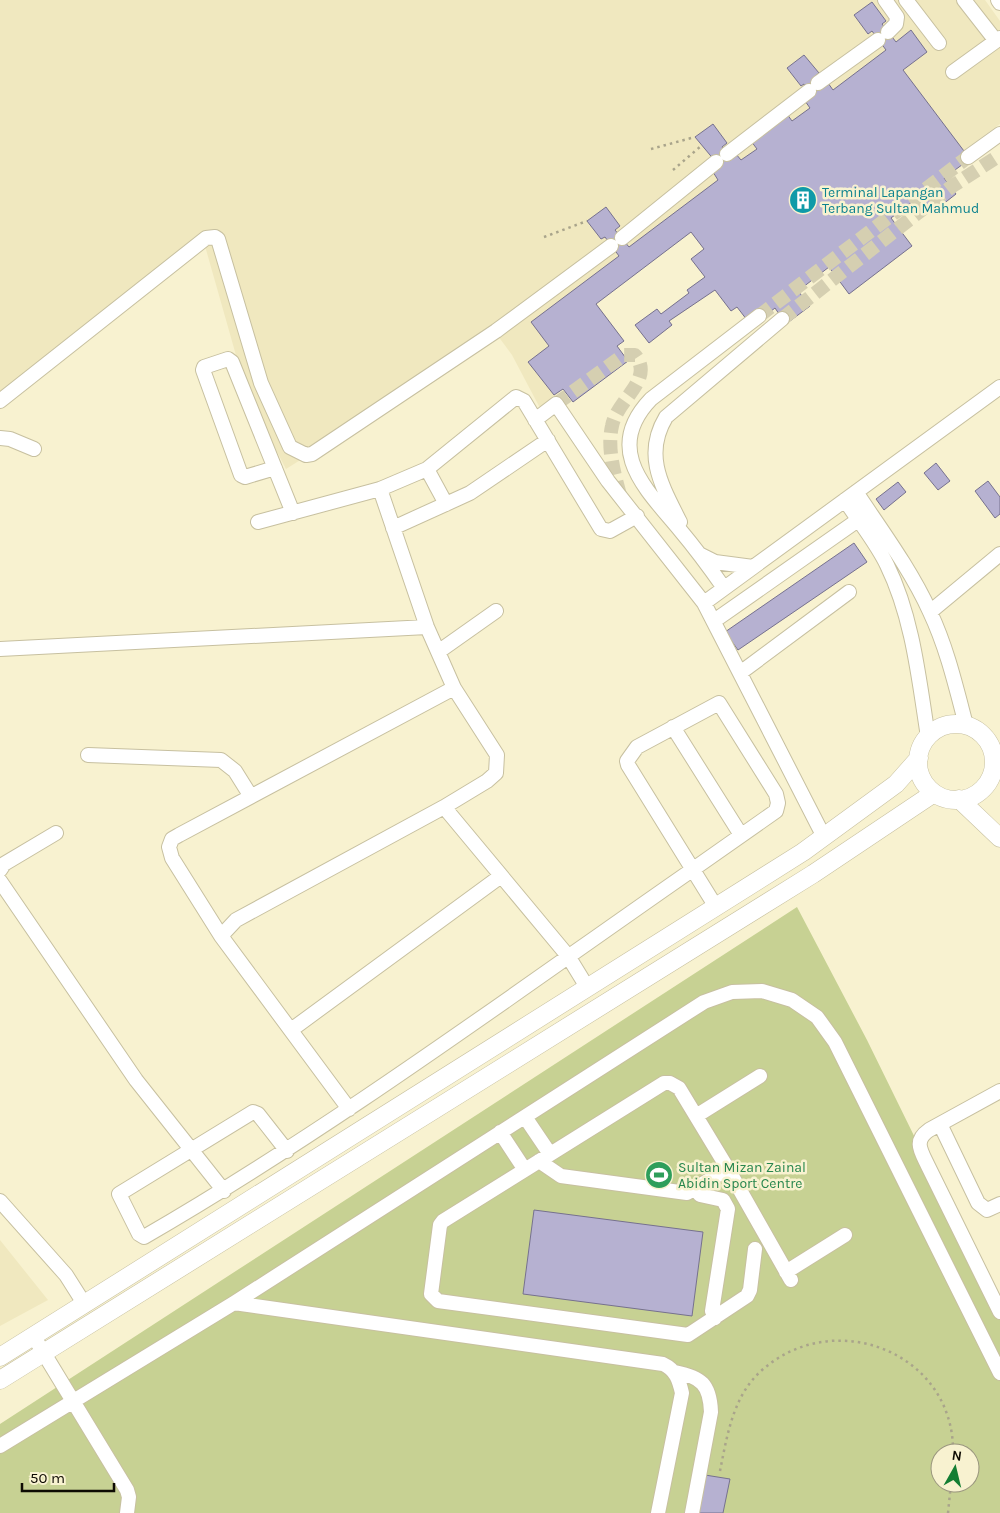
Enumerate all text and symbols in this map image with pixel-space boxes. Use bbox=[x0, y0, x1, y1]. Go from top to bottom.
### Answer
place label: Terminal Lapangan Terbang Sultan Mahmud bbox=[822, 184, 979, 217]
building icon: Terminal Lapangan Terbang Sultan Mahmud bbox=[788, 185, 818, 215]
place label: Sultan Mizan Zainal Abidin Sport Centre bbox=[678, 1159, 806, 1192]
sports icon: Sultan Mizan Zainal Abidin Sport Centre bbox=[644, 1160, 674, 1190]
north arrow bbox=[930, 1443, 980, 1493]
text: N bbox=[951, 1447, 963, 1465]
scale bar bbox=[22, 1460, 115, 1492]
text: 50 m bbox=[30, 1469, 65, 1487]

